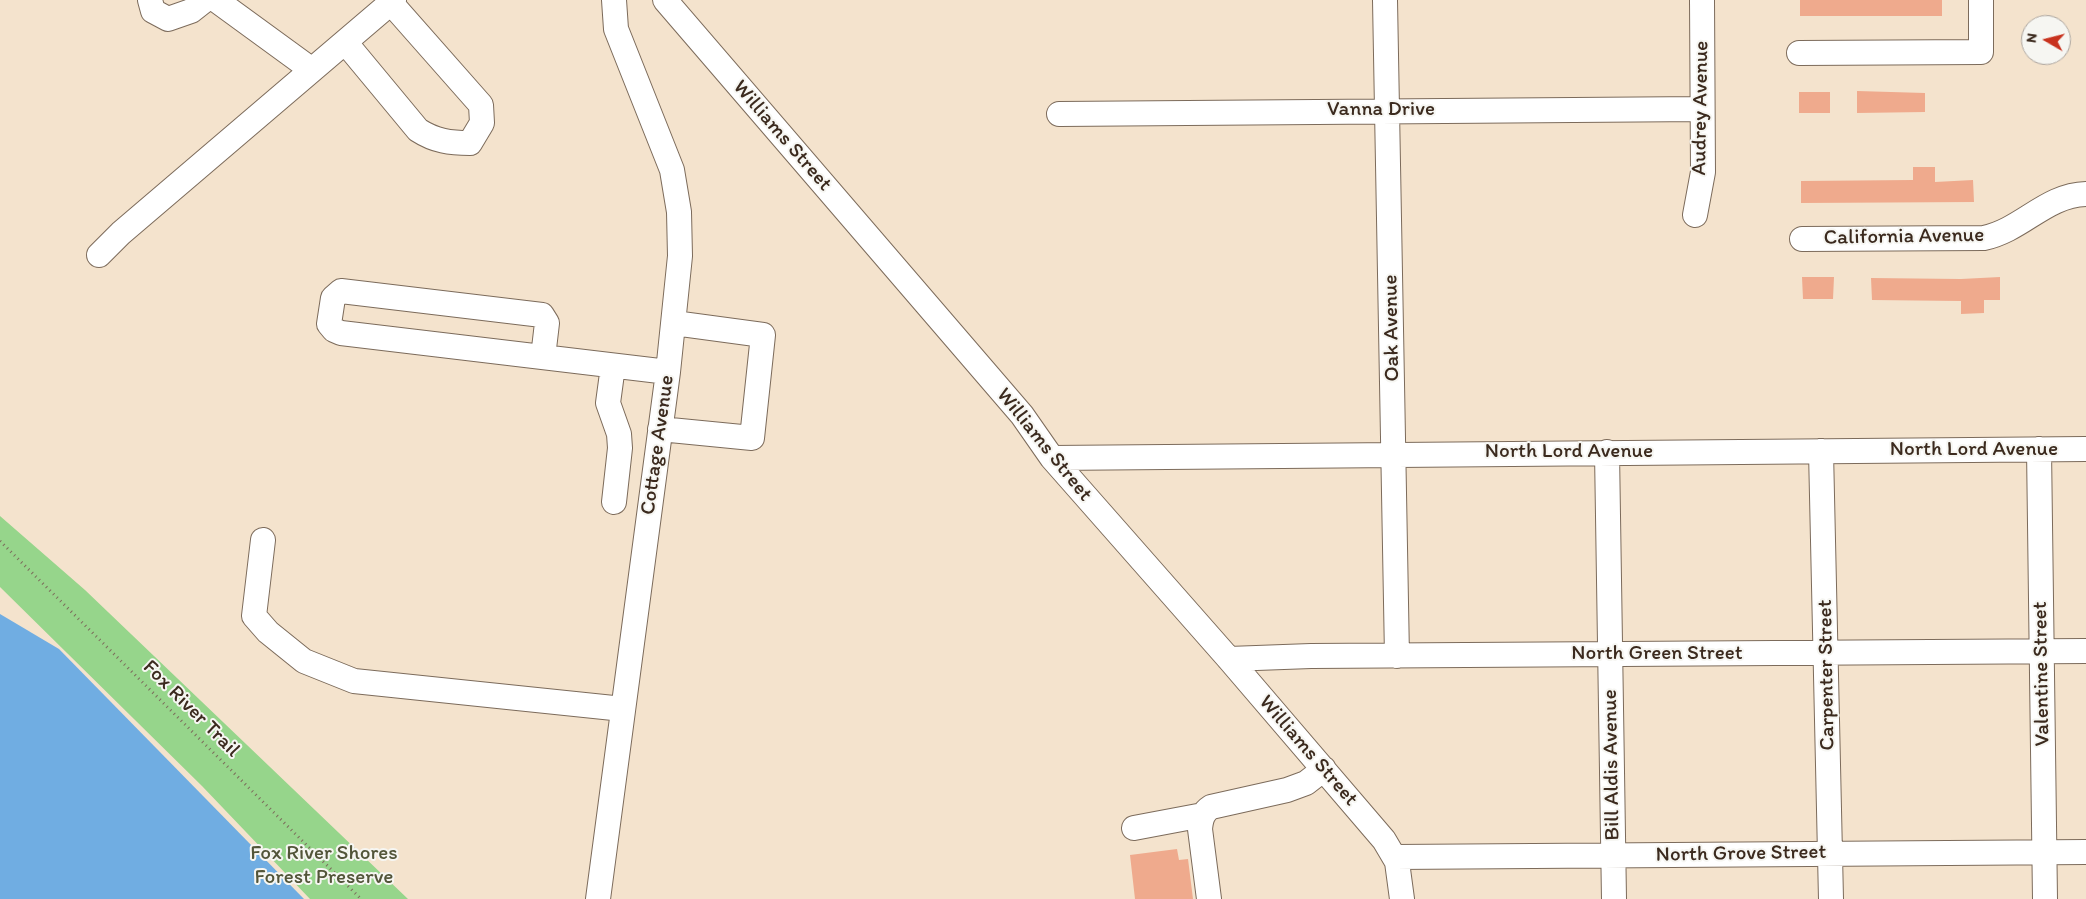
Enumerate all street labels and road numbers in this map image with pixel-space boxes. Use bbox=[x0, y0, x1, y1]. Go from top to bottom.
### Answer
street label: Audrey Avenue bbox=[1687, 40, 1715, 176]
street label: Williams Street bbox=[727, 75, 837, 197]
street label: Vanna Drive bbox=[1327, 97, 1435, 123]
street label: California Avenue bbox=[1823, 223, 1985, 251]
street label: Oak Avenue bbox=[1378, 274, 1406, 382]
street label: Cottage Avenue bbox=[636, 374, 680, 516]
street label: Williams Street bbox=[991, 383, 1097, 507]
street label: North Lord Avenue bbox=[1890, 437, 2058, 463]
street label: North Lord Avenue bbox=[1485, 439, 1653, 465]
street label: Carpenter Street bbox=[1813, 599, 1841, 751]
street label: Valentine Street bbox=[2028, 601, 2056, 747]
street label: North Green Street bbox=[1571, 641, 1743, 667]
street label: Fox River Trail bbox=[137, 655, 245, 763]
street label: Bill Aldis Avenue bbox=[1598, 689, 1626, 841]
street label: Williams Street bbox=[1253, 690, 1363, 812]
street label: North Grove Street bbox=[1656, 840, 1826, 868]

